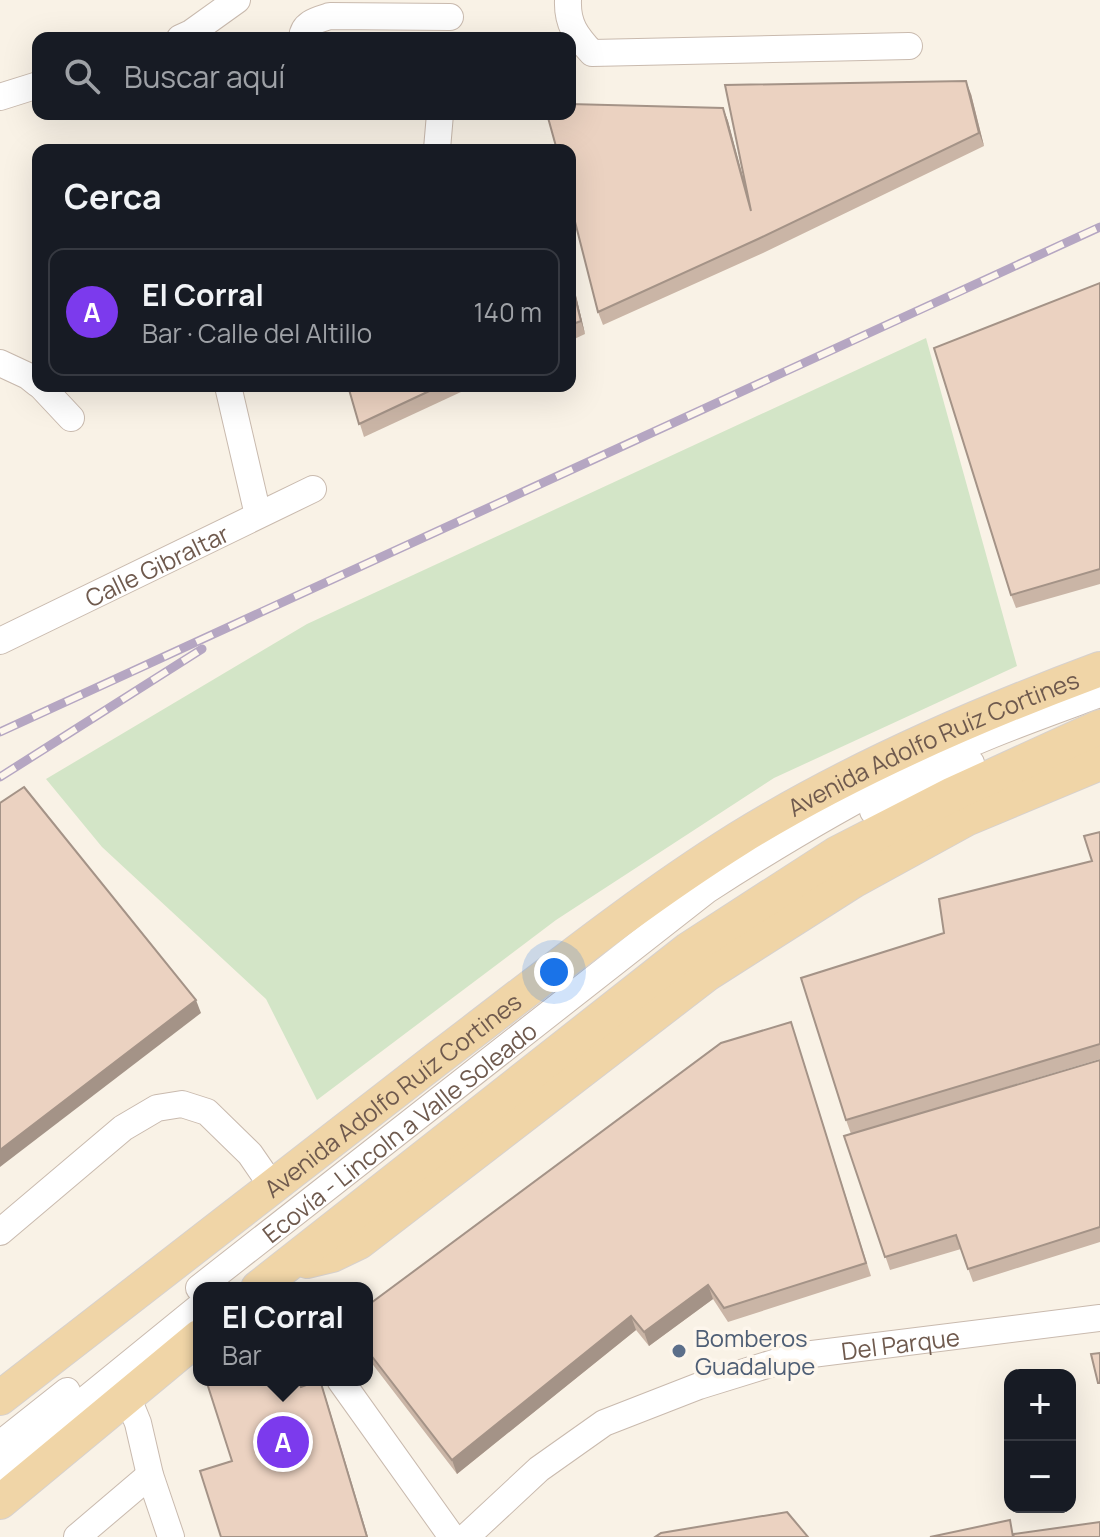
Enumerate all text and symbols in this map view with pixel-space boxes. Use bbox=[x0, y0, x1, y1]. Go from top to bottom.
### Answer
search box bbox=[32, 32, 576, 120]
icon: search bbox=[60, 54, 104, 98]
text: Buscar aquí bbox=[124, 56, 285, 97]
text: Cerca bbox=[64, 173, 162, 219]
text: El Corral bbox=[142, 274, 264, 315]
text: A bbox=[83, 294, 101, 330]
text: 140 m bbox=[473, 294, 542, 330]
text: Bar · Calle del Altillo bbox=[142, 315, 372, 351]
street label: Calle Gibraltar bbox=[79, 516, 234, 614]
street label: Avenida Adolfo Ruíz Cortines bbox=[781, 662, 1083, 823]
your location bbox=[534, 952, 574, 992]
street label: Avenida Adolfo Ruíz Cortines bbox=[257, 984, 527, 1204]
street label: Ecovía - Lincoln a Valle Soleado bbox=[255, 1013, 543, 1249]
popup bbox=[193, 1282, 373, 1386]
text: El Corral bbox=[222, 1296, 344, 1337]
street label: Del Parque bbox=[839, 1319, 961, 1367]
place label: Bomberos Guadalupe bbox=[695, 1321, 815, 1382]
text: Bar bbox=[222, 1337, 262, 1373]
marker: Bomberos Guadalupe bbox=[670, 1342, 688, 1360]
map controls bbox=[1004, 1369, 1076, 1513]
button: + bbox=[1004, 1369, 1076, 1441]
pin: A bbox=[257, 1412, 309, 1472]
button: − bbox=[1004, 1441, 1076, 1513]

